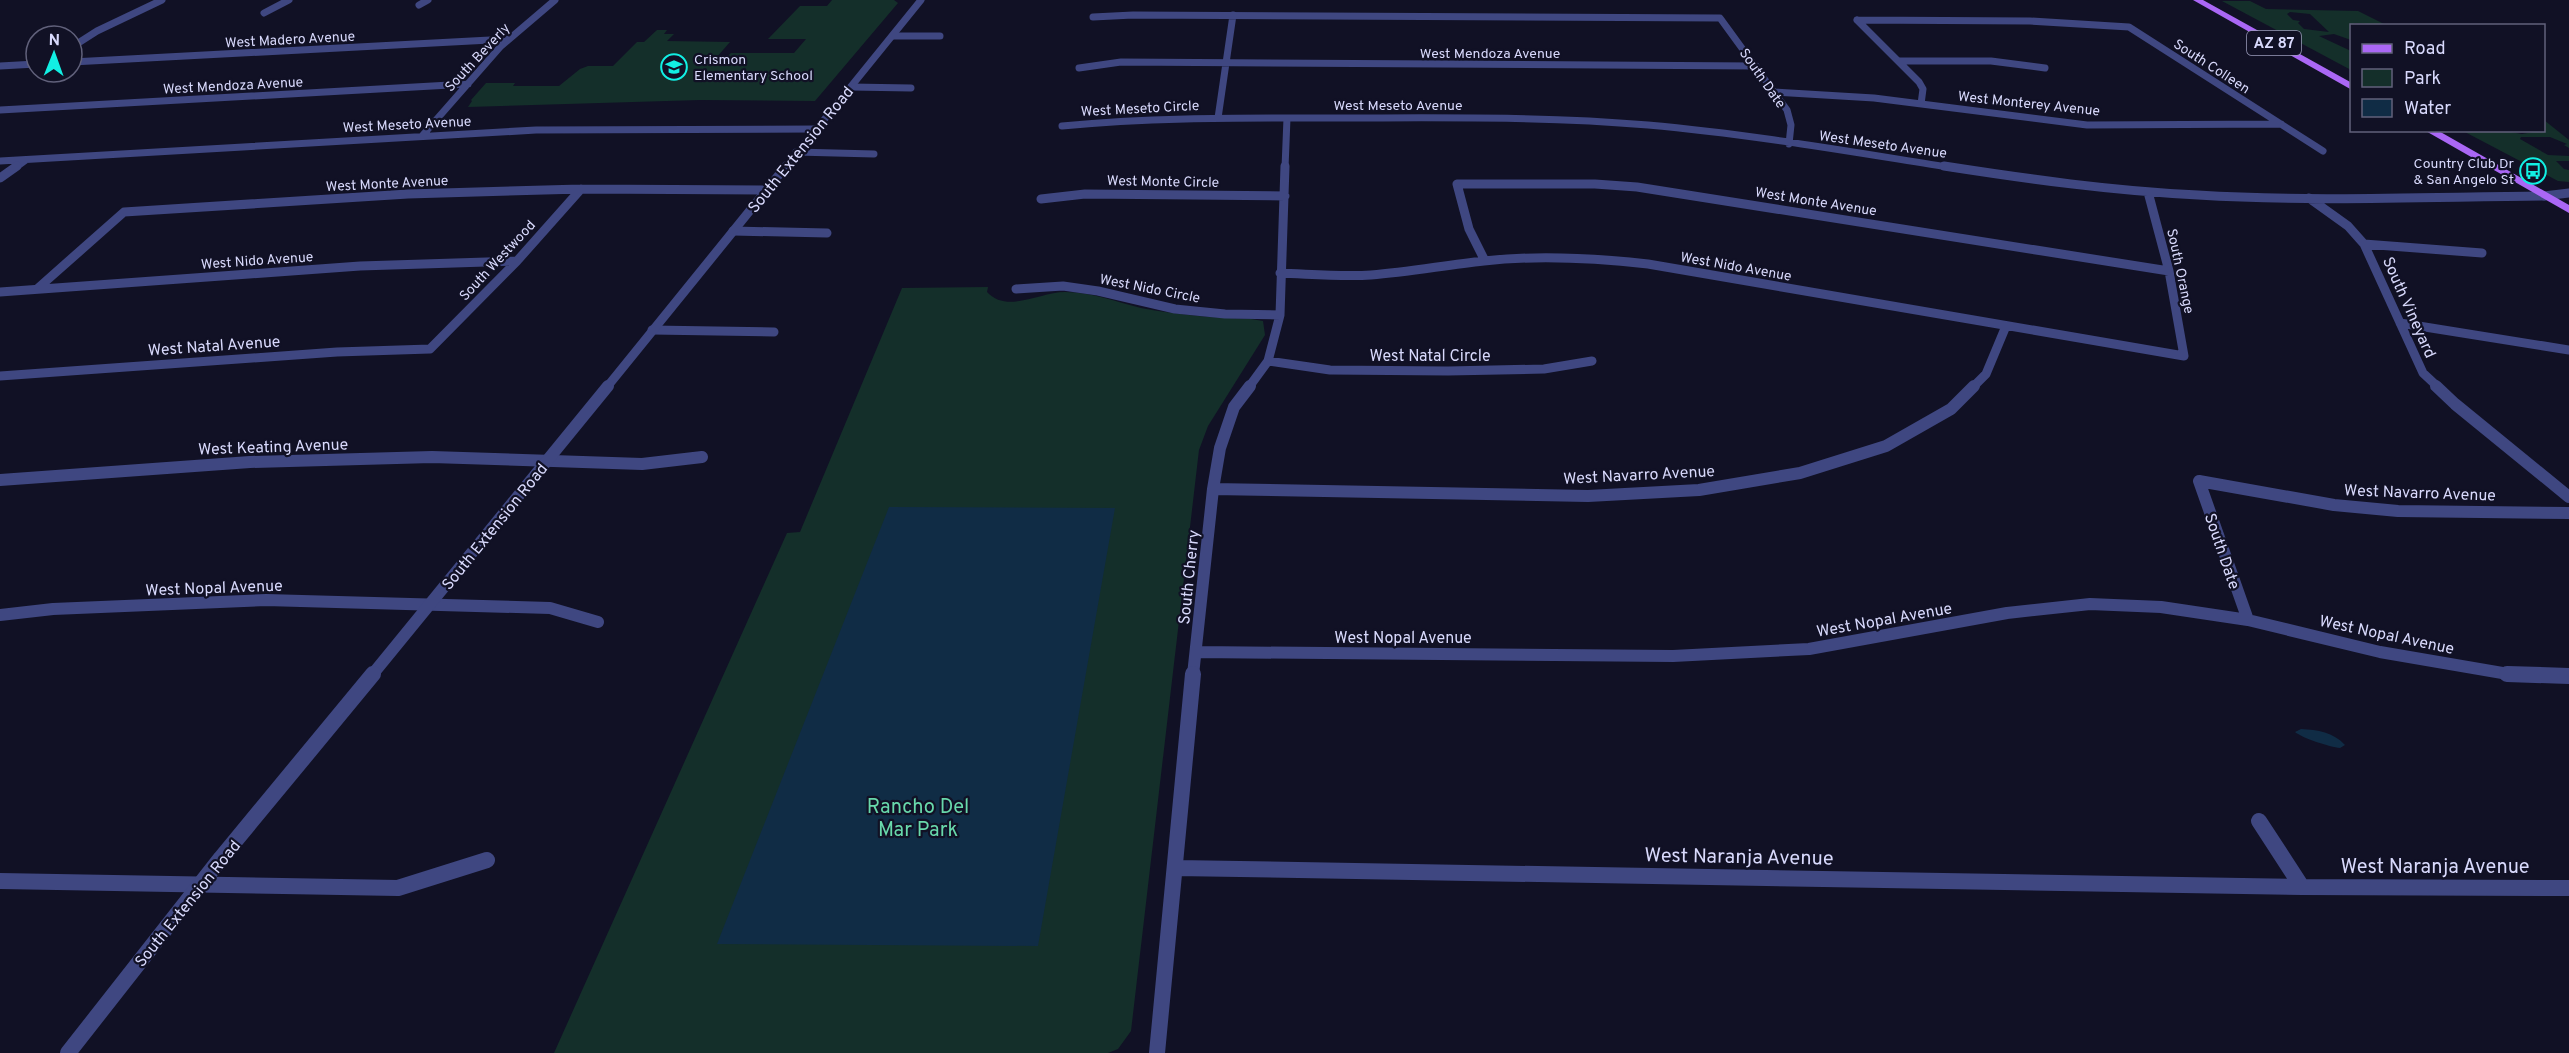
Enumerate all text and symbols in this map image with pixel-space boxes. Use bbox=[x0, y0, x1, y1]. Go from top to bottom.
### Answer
street label: South Beverly bbox=[442, 20, 514, 96]
north arrow bbox=[24, 24, 84, 84]
legend bbox=[2350, 24, 2545, 132]
street label: West Madero Avenue bbox=[225, 29, 356, 52]
text: N bbox=[48, 31, 60, 51]
road number: AZ 87 bbox=[2247, 31, 2301, 55]
street label: South Colleen bbox=[2170, 36, 2253, 98]
text: Road bbox=[2404, 38, 2446, 61]
street label: West Mendoza Avenue bbox=[1420, 46, 1560, 63]
street label: South Date bbox=[1735, 46, 1789, 112]
school or university icon: Crismon Elementary School bbox=[659, 52, 689, 82]
place label: Crismon Elementary School bbox=[694, 52, 813, 85]
text: Park bbox=[2404, 68, 2441, 91]
street label: West Mendoza Avenue bbox=[163, 74, 304, 99]
street label: South Extension Road bbox=[744, 83, 859, 218]
street label: West Monterey Avenue bbox=[1957, 89, 2101, 120]
street label: West Meseto Circle bbox=[1080, 98, 1200, 121]
street label: West Meseto Avenue bbox=[1334, 98, 1462, 115]
text: Water bbox=[2404, 98, 2451, 121]
street label: West Meseto Avenue bbox=[342, 114, 472, 137]
street label: West Meseto Avenue bbox=[1818, 128, 1948, 163]
place label: Country Club Dr & San Angelo St bbox=[2413, 156, 2515, 189]
bus stop icon: Country Club Dr & San Angelo St bbox=[2518, 156, 2548, 186]
street label: West Monte Avenue bbox=[325, 173, 449, 196]
street label: West Monte Circle bbox=[1107, 173, 1219, 192]
street label: West Monte Avenue bbox=[1754, 184, 1878, 220]
street label: South Westwood bbox=[456, 217, 540, 305]
street label: South Orange bbox=[2162, 227, 2197, 315]
street label: West Nido Avenue bbox=[200, 249, 314, 274]
street label: West Nido Avenue bbox=[1679, 249, 1793, 286]
street label: South Vineyard bbox=[2377, 254, 2439, 362]
street label: West Nido Circle bbox=[1098, 271, 1202, 308]
street label: West Natal Avenue bbox=[147, 332, 281, 362]
street label: West Natal Circle bbox=[1369, 347, 1491, 367]
street label: West Keating Avenue bbox=[198, 435, 348, 461]
street label: South Extension Road bbox=[438, 460, 553, 595]
street label: West Navarro Avenue bbox=[1563, 462, 1716, 490]
street label: West Navarro Avenue bbox=[2344, 481, 2496, 507]
street label: South Date bbox=[2199, 511, 2243, 592]
street label: South Cherry bbox=[1175, 529, 1205, 626]
street label: West Nopal Avenue bbox=[145, 577, 283, 601]
street label: West Nopal Avenue bbox=[1815, 599, 1954, 643]
street label: West Nopal Avenue bbox=[2317, 612, 2456, 660]
street label: West Nopal Avenue bbox=[1334, 629, 1472, 649]
park label: Rancho Del Mar Park bbox=[867, 795, 969, 844]
street label: South Extension Road bbox=[131, 837, 246, 972]
street label: West Naranja Avenue bbox=[1644, 843, 1834, 873]
street label: West Naranja Avenue bbox=[2340, 855, 2530, 881]

